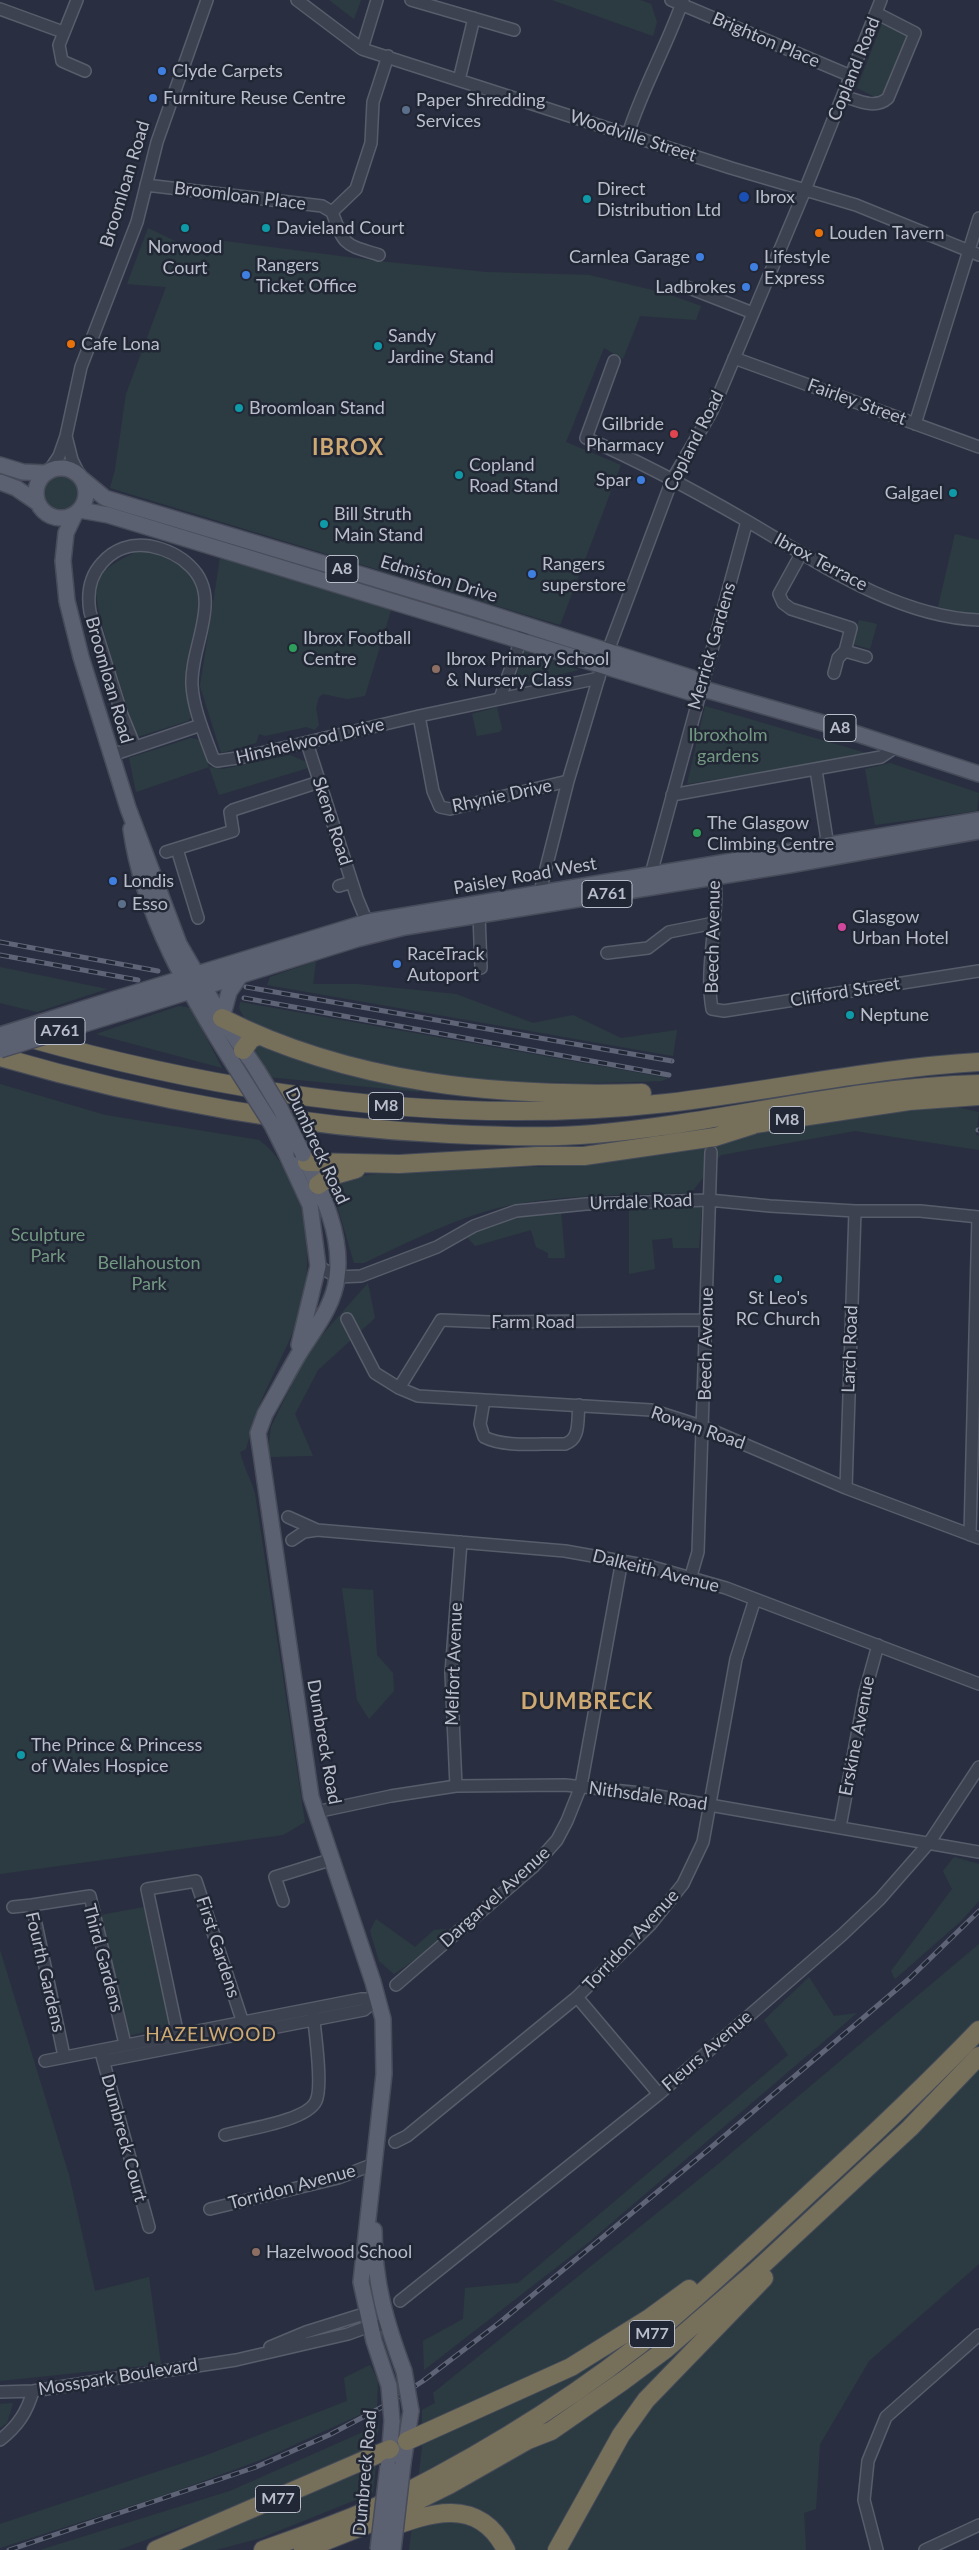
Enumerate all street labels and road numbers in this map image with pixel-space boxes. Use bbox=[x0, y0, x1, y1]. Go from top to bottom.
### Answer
street label: Brighton Place bbox=[709, 8, 823, 72]
street label: Copland Road bbox=[823, 14, 885, 124]
street label: Woodville Street bbox=[567, 105, 699, 167]
street label: Broomloan Road bbox=[96, 118, 154, 250]
street label: Broomloan Place bbox=[173, 177, 307, 215]
street label: Fairley Street bbox=[805, 374, 909, 430]
street label: Copland Road bbox=[659, 387, 729, 495]
street label: Ibrox Terrace bbox=[771, 528, 871, 596]
street label: Edmiston Drive bbox=[378, 551, 500, 607]
road number: A8 bbox=[326, 556, 358, 582]
street label: Merrick Gardens bbox=[684, 580, 740, 712]
street label: Broomloan Road bbox=[81, 614, 137, 746]
street label: Hinshelwood Drive bbox=[234, 713, 386, 769]
road number: A8 bbox=[824, 714, 856, 741]
street label: Skene Road bbox=[308, 774, 356, 868]
street label: Rhynie Drive bbox=[450, 775, 554, 817]
street label: Paisley Road West bbox=[452, 853, 598, 899]
street label: Beech Avenue bbox=[701, 880, 725, 994]
road number: A761 bbox=[582, 881, 632, 908]
street label: Clifford Street bbox=[789, 973, 901, 1011]
road number: A761 bbox=[35, 1018, 85, 1044]
street label: Dumbreck Road bbox=[280, 1084, 354, 1208]
road number: M8 bbox=[368, 1092, 404, 1120]
road number: M8 bbox=[770, 1106, 804, 1134]
street label: Urrdale Road bbox=[589, 1189, 693, 1215]
street label: Beech Avenue bbox=[694, 1287, 718, 1401]
street label: Larch Road bbox=[838, 1305, 862, 1393]
street label: Farm Road bbox=[491, 1311, 575, 1333]
street label: Rowan Road bbox=[648, 1402, 748, 1454]
street label: Dalkeith Avenue bbox=[590, 1545, 722, 1597]
street label: Melfort Avenue bbox=[441, 1602, 467, 1726]
street label: Erskine Avenue bbox=[835, 1674, 879, 1798]
street label: Dumbreck Road bbox=[302, 1678, 346, 1806]
street label: Nithsdale Road bbox=[587, 1777, 709, 1815]
street label: Dargarvel Avenue bbox=[436, 1842, 554, 1952]
street label: Torridon Avenue bbox=[579, 1885, 683, 1995]
street label: First Gardens bbox=[191, 1894, 245, 2000]
street label: Third Gardens bbox=[78, 1901, 128, 2015]
street label: Fourth Gardens bbox=[21, 1910, 69, 2034]
street label: Fleurs Avenue bbox=[658, 2006, 756, 2096]
street label: Dumbreck Court bbox=[97, 2072, 151, 2204]
street label: Torridon Avenue bbox=[226, 2160, 358, 2214]
road number: M77 bbox=[630, 2320, 674, 2348]
street label: Mosspark Boulevard bbox=[37, 2354, 199, 2400]
street label: Dumbreck Road bbox=[349, 2409, 381, 2537]
road number: M77 bbox=[256, 2486, 300, 2512]

